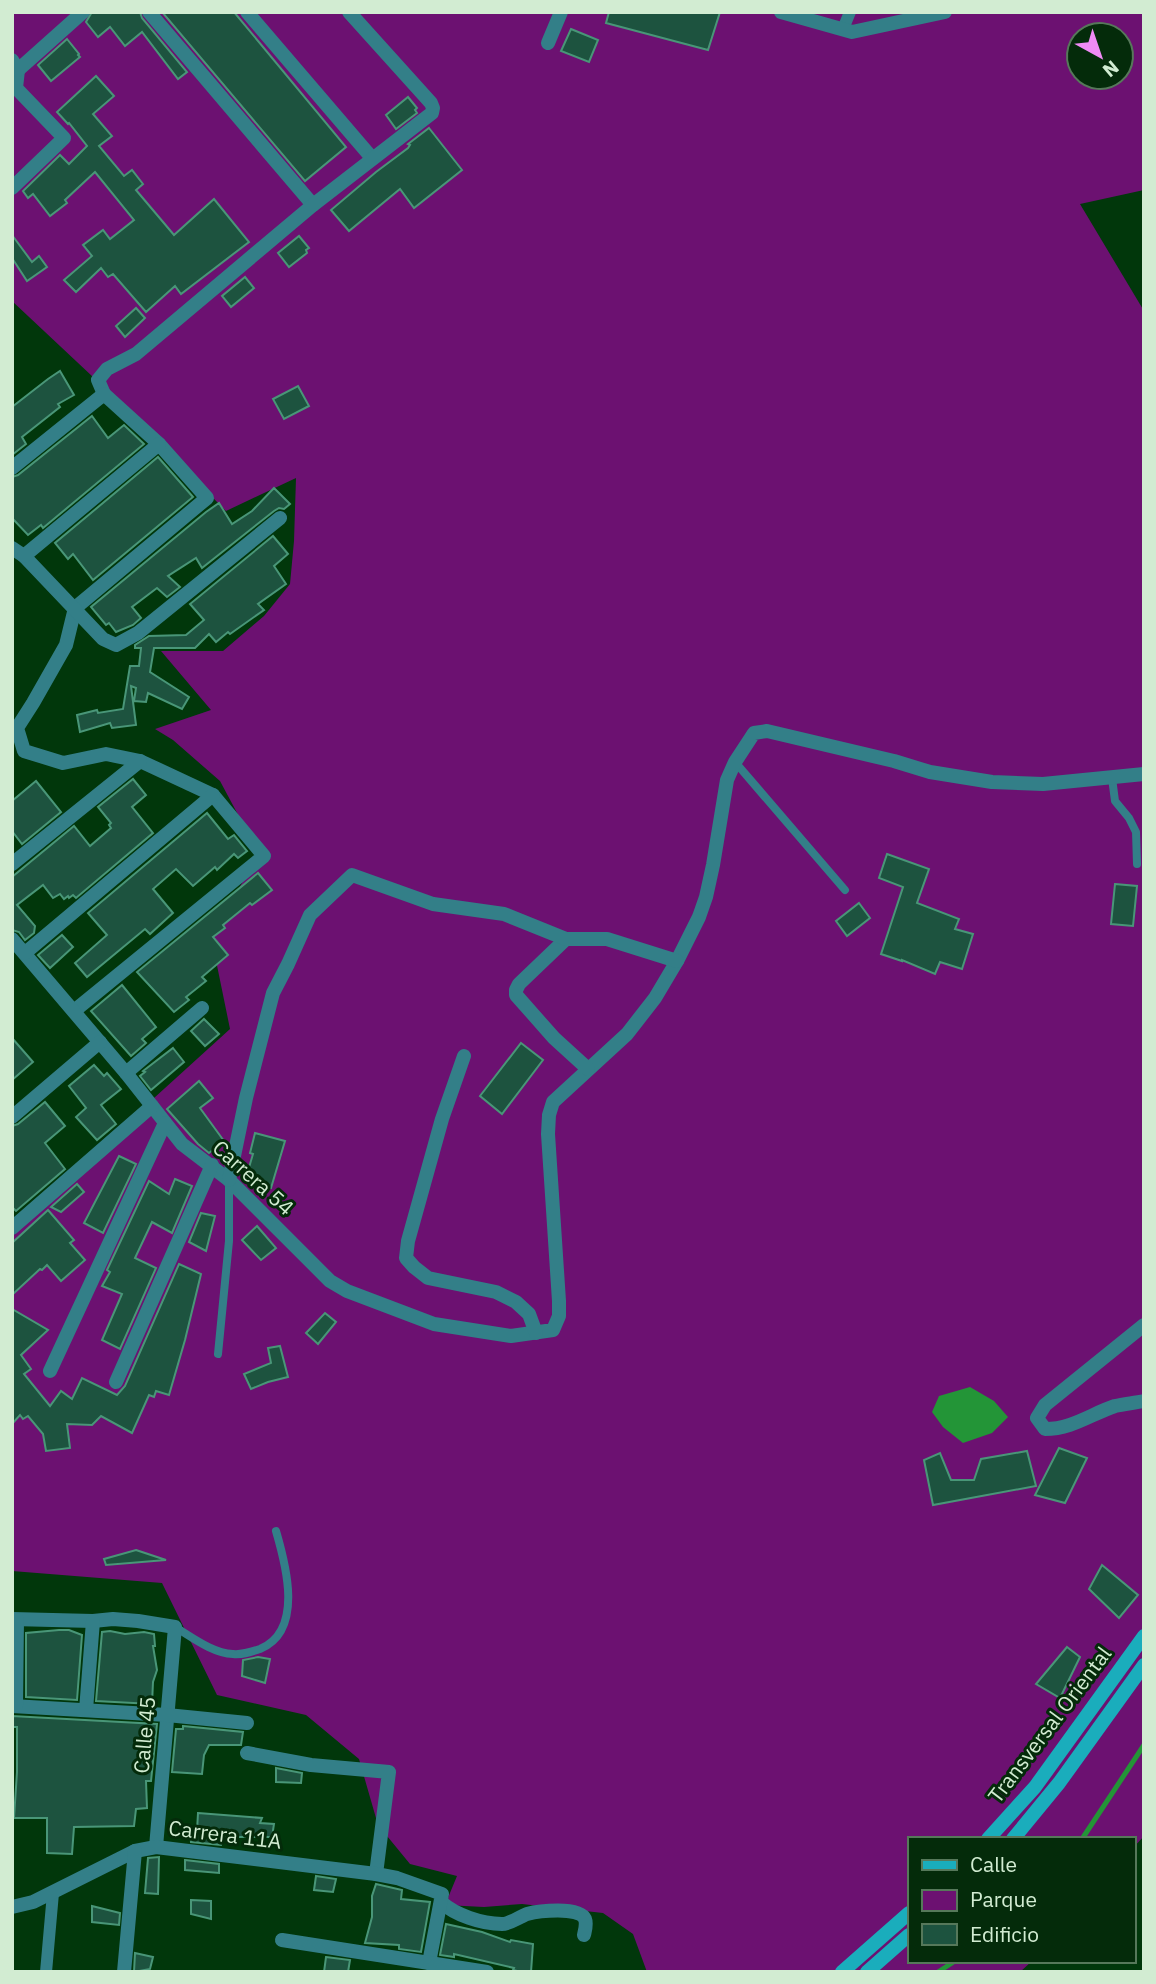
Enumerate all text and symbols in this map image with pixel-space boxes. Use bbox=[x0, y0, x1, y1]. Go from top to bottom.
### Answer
north arrow bbox=[1065, 21, 1135, 91]
text: N bbox=[1098, 55, 1124, 83]
street label: Carrera 54 bbox=[207, 1133, 300, 1221]
street label: Transversal Oriental bbox=[981, 1640, 1117, 1808]
street label: Calle 45 bbox=[127, 1695, 161, 1775]
street label: Carrera 11A bbox=[167, 1813, 283, 1855]
legend bbox=[908, 1837, 1135, 1963]
text: Calle bbox=[970, 1850, 1017, 1878]
text: Parque bbox=[970, 1885, 1037, 1913]
text: Edificio bbox=[970, 1920, 1039, 1948]

